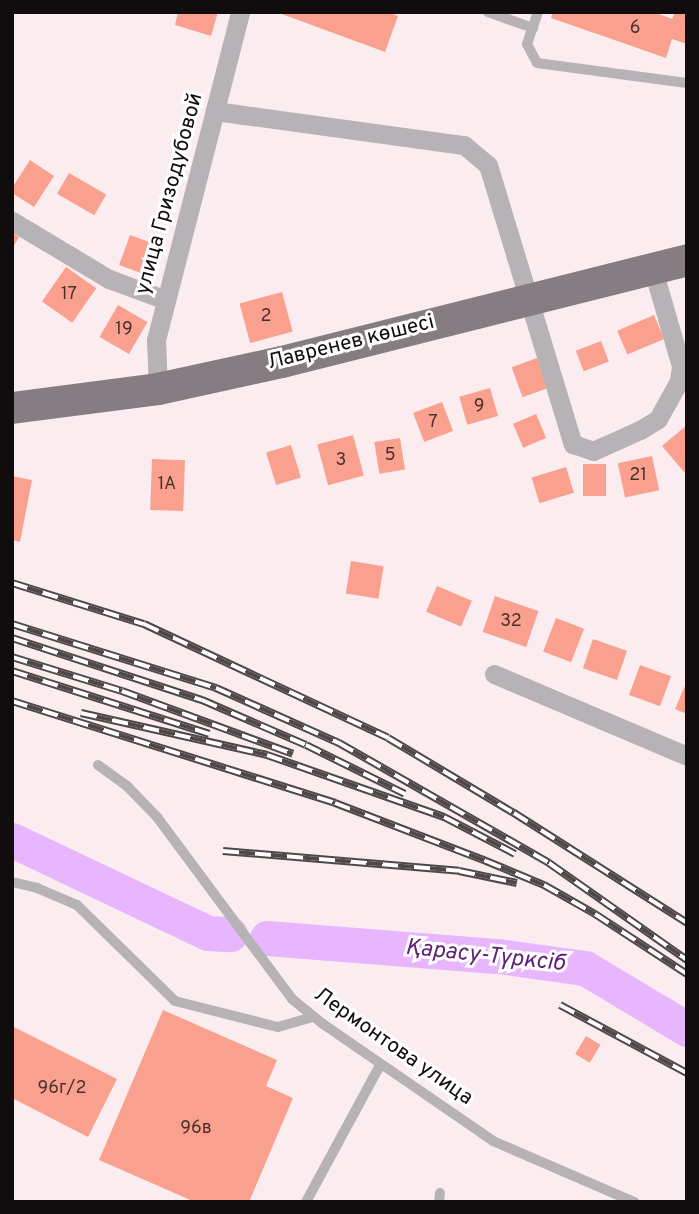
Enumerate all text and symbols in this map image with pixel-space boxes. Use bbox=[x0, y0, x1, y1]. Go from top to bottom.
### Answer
house number: 6 bbox=[630, 18, 640, 40]
street label: улица Гризодубовой bbox=[131, 90, 209, 298]
house number: 17 bbox=[61, 284, 77, 306]
house number: 2 bbox=[260, 306, 272, 328]
street label: Лавренев көшесі bbox=[265, 310, 437, 376]
house number: 19 bbox=[115, 319, 133, 341]
house number: 9 bbox=[474, 396, 484, 418]
house number: 7 bbox=[428, 412, 438, 434]
house number: 5 bbox=[384, 445, 396, 467]
house number: 3 bbox=[336, 450, 346, 472]
house number: 21 bbox=[629, 465, 647, 487]
house number: 1А bbox=[158, 474, 176, 496]
house number: 32 bbox=[500, 611, 522, 633]
water label: Қарасу-Түрксіб bbox=[404, 935, 566, 979]
street label: Лермонтова улица bbox=[309, 983, 477, 1111]
house number: 96г/2 bbox=[38, 1078, 86, 1100]
house number: 96в bbox=[180, 1118, 212, 1140]

